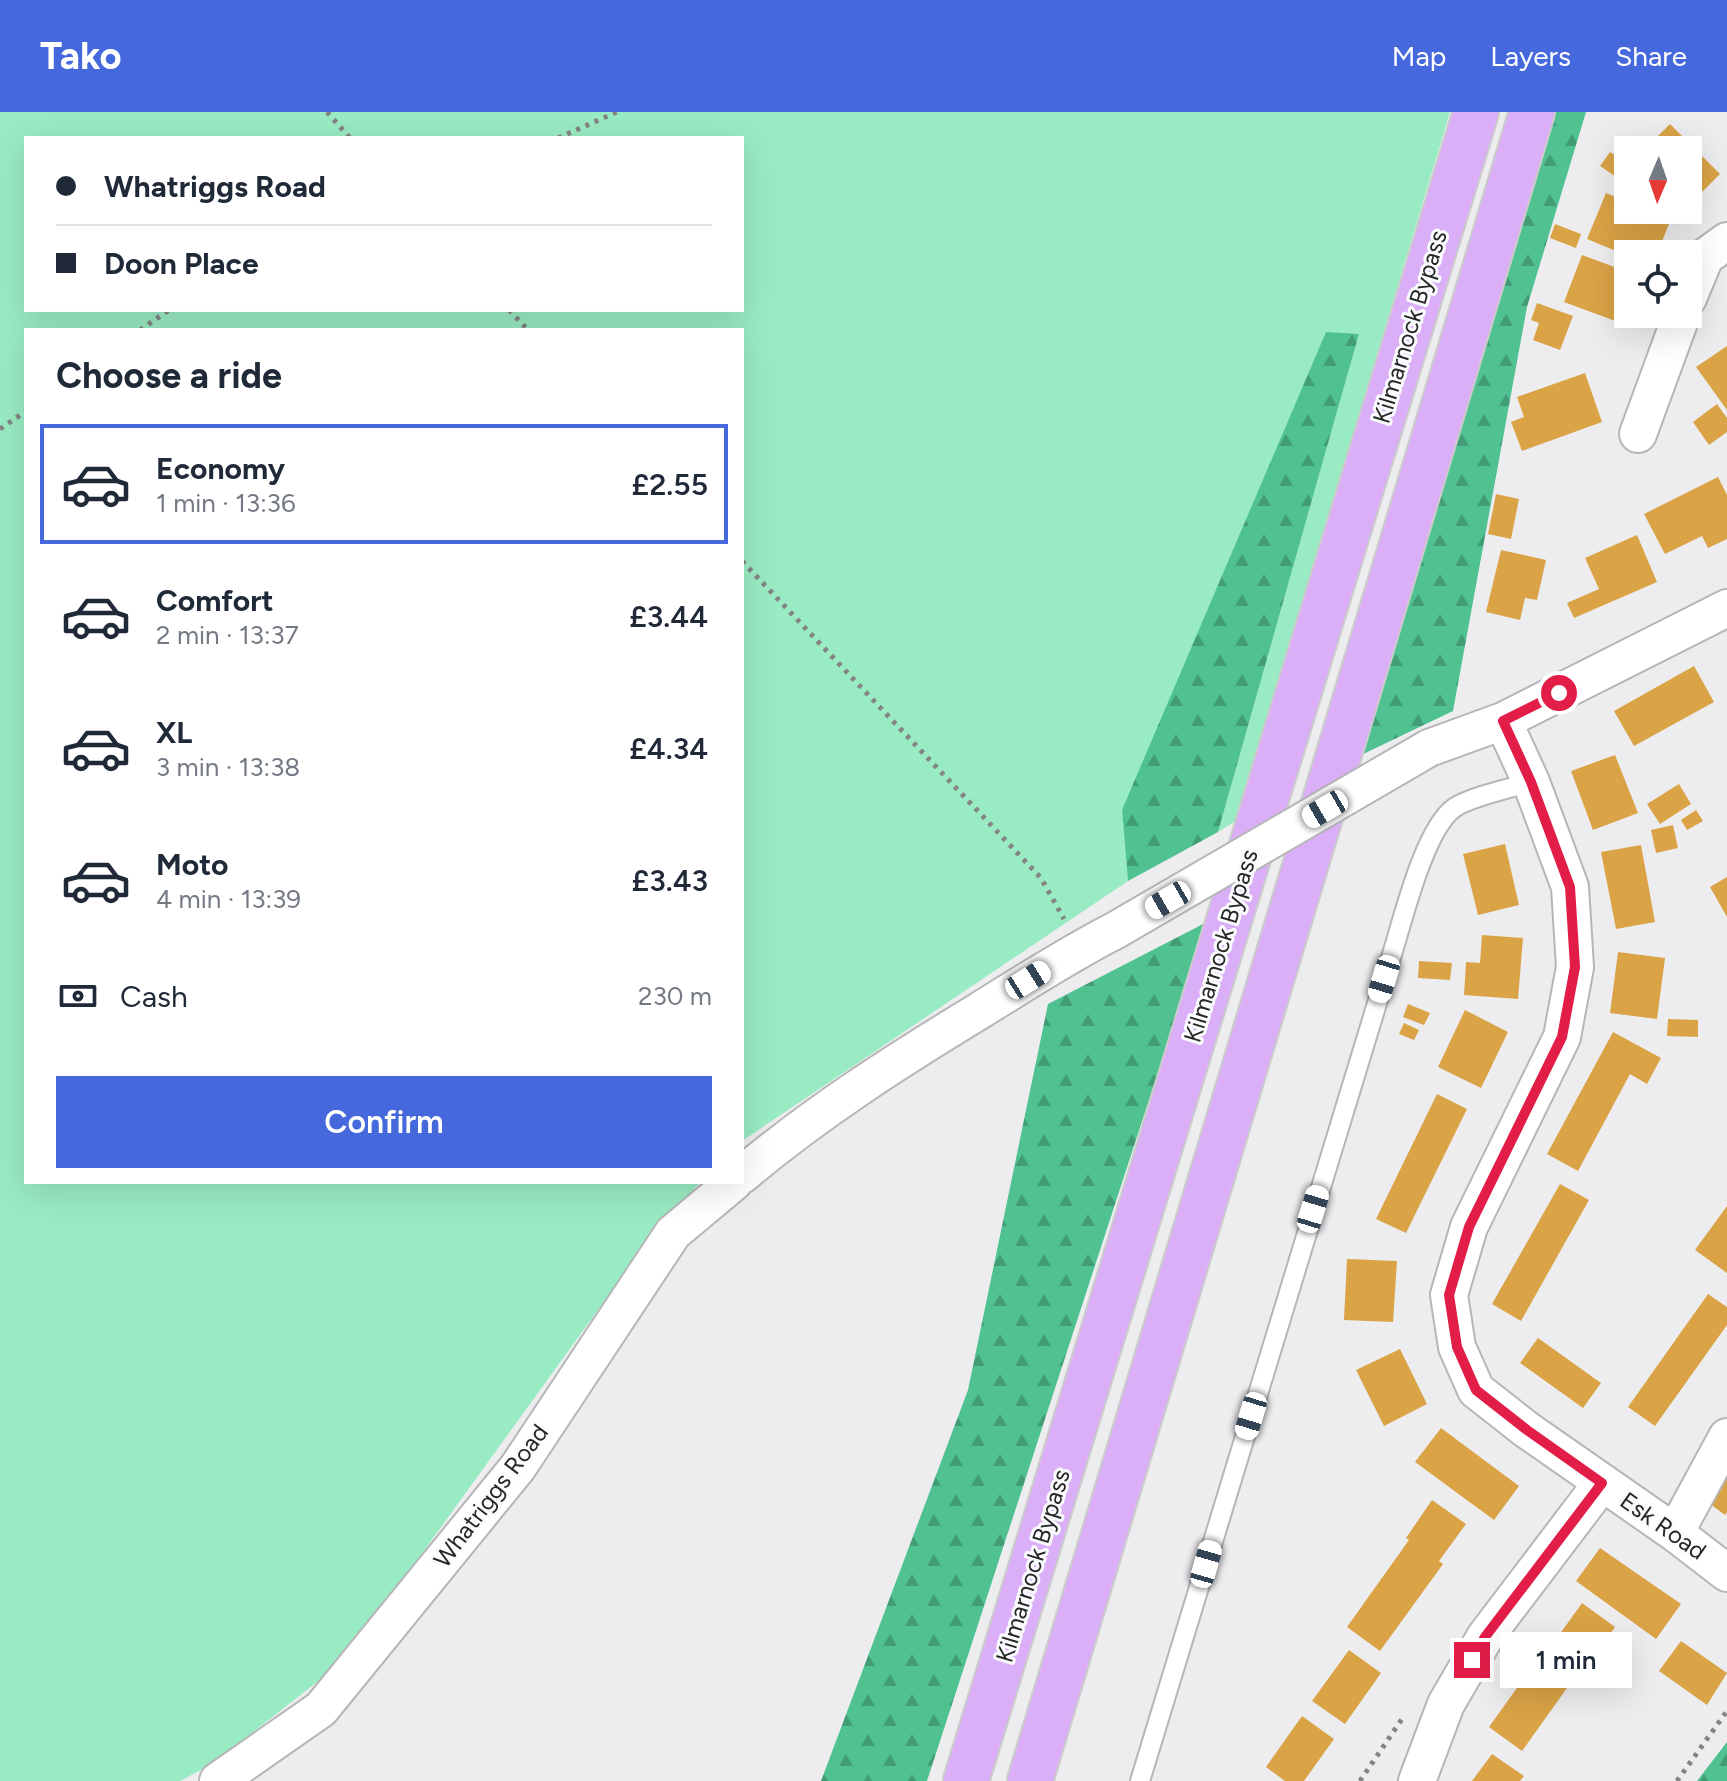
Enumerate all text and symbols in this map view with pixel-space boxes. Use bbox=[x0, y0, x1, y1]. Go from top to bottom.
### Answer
text: Tako bbox=[40, 33, 121, 79]
text: Map bbox=[1392, 39, 1446, 73]
text: Layers bbox=[1490, 39, 1571, 73]
text: Share bbox=[1615, 39, 1687, 73]
north arrow bbox=[1614, 136, 1702, 224]
map controls bbox=[1614, 136, 1702, 328]
text: Whatriggs Road bbox=[104, 168, 326, 205]
street label: Kilmarnock Bypass bbox=[1366, 227, 1453, 427]
button: locate bbox=[1614, 240, 1702, 328]
text: Doon Place bbox=[104, 245, 259, 282]
text: Choose a ride bbox=[56, 354, 282, 397]
icon: car bbox=[60, 448, 132, 520]
text: Economy bbox=[156, 450, 285, 487]
text: £2.55 bbox=[632, 466, 708, 503]
text: 1 min · 13:36 bbox=[156, 487, 296, 519]
icon: car bbox=[60, 580, 132, 652]
text: Comfort bbox=[156, 582, 274, 619]
text: £3.44 bbox=[629, 598, 708, 635]
text: 2 min · 13:37 bbox=[156, 619, 299, 651]
route start bbox=[1541, 675, 1577, 711]
icon: car bbox=[60, 712, 132, 784]
text: XL bbox=[156, 714, 192, 751]
text: £4.34 bbox=[629, 730, 708, 767]
text: 3 min · 13:38 bbox=[156, 751, 300, 783]
car bbox=[1298, 787, 1352, 831]
icon: car bbox=[60, 844, 132, 916]
text: Moto bbox=[156, 846, 228, 883]
street label: Kilmarnock Bypass bbox=[1177, 846, 1264, 1046]
text: £3.43 bbox=[632, 862, 708, 899]
car bbox=[1141, 878, 1195, 922]
text: 4 min · 13:39 bbox=[156, 883, 301, 915]
car bbox=[1366, 953, 1402, 1005]
car bbox=[1001, 957, 1055, 1003]
icon: cash bbox=[56, 974, 100, 1018]
text: Cash bbox=[120, 978, 188, 1015]
text: 230 m bbox=[638, 980, 712, 1012]
button: Confirm bbox=[56, 1076, 712, 1168]
car bbox=[1295, 1183, 1331, 1235]
car bbox=[1233, 1390, 1269, 1442]
street label: Whatriggs Road bbox=[427, 1418, 554, 1573]
street label: Kilmarnock Bypass bbox=[989, 1466, 1076, 1666]
street label: Esk Road bbox=[1615, 1486, 1712, 1566]
car bbox=[1188, 1538, 1224, 1590]
callout: 1 min bbox=[1500, 1632, 1632, 1688]
route end bbox=[1454, 1642, 1490, 1678]
text: 1 min bbox=[1536, 1644, 1596, 1676]

